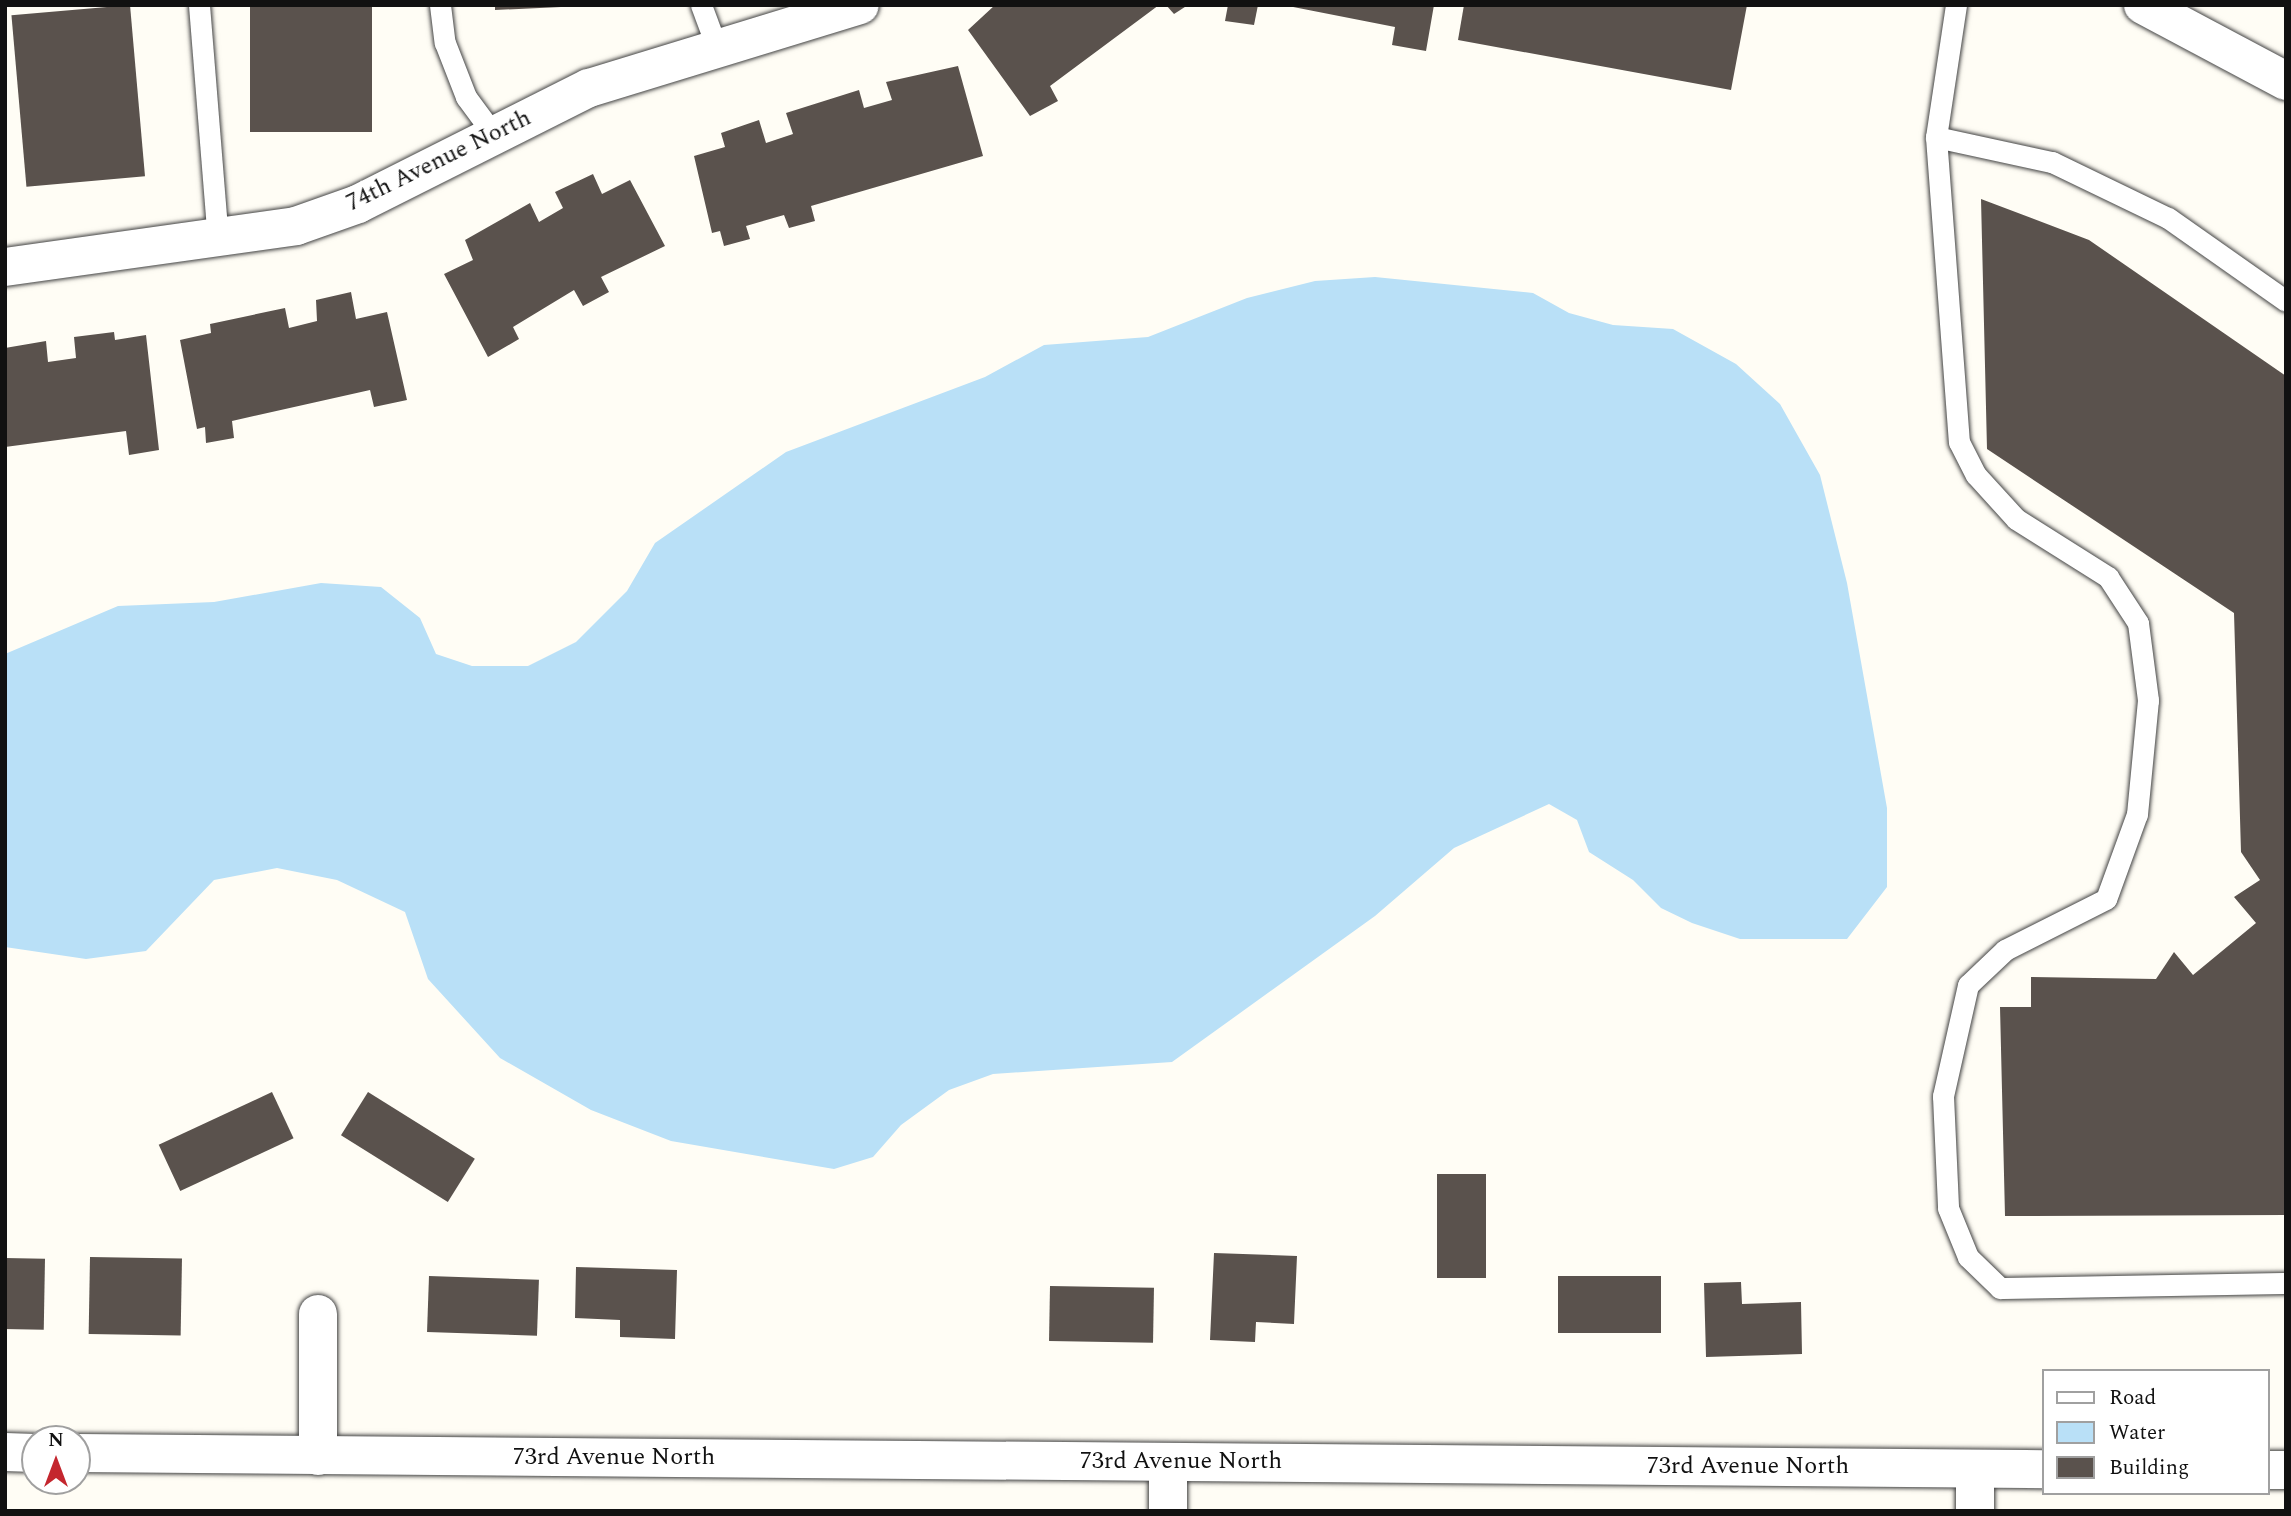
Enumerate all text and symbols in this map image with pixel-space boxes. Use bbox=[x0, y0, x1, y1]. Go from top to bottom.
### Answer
street label: 74th Avenue North bbox=[342, 104, 536, 218]
legend bbox=[2042, 1369, 2270, 1495]
text: Road bbox=[2109, 1382, 2156, 1414]
text: Water bbox=[2109, 1417, 2165, 1449]
north arrow bbox=[21, 1425, 91, 1495]
text: N bbox=[48, 1426, 64, 1455]
street label: 73rd Avenue North bbox=[513, 1444, 715, 1472]
street label: 73rd Avenue North bbox=[1080, 1448, 1282, 1476]
text: Building bbox=[2109, 1452, 2189, 1484]
street label: 73rd Avenue North bbox=[1647, 1453, 1849, 1481]

